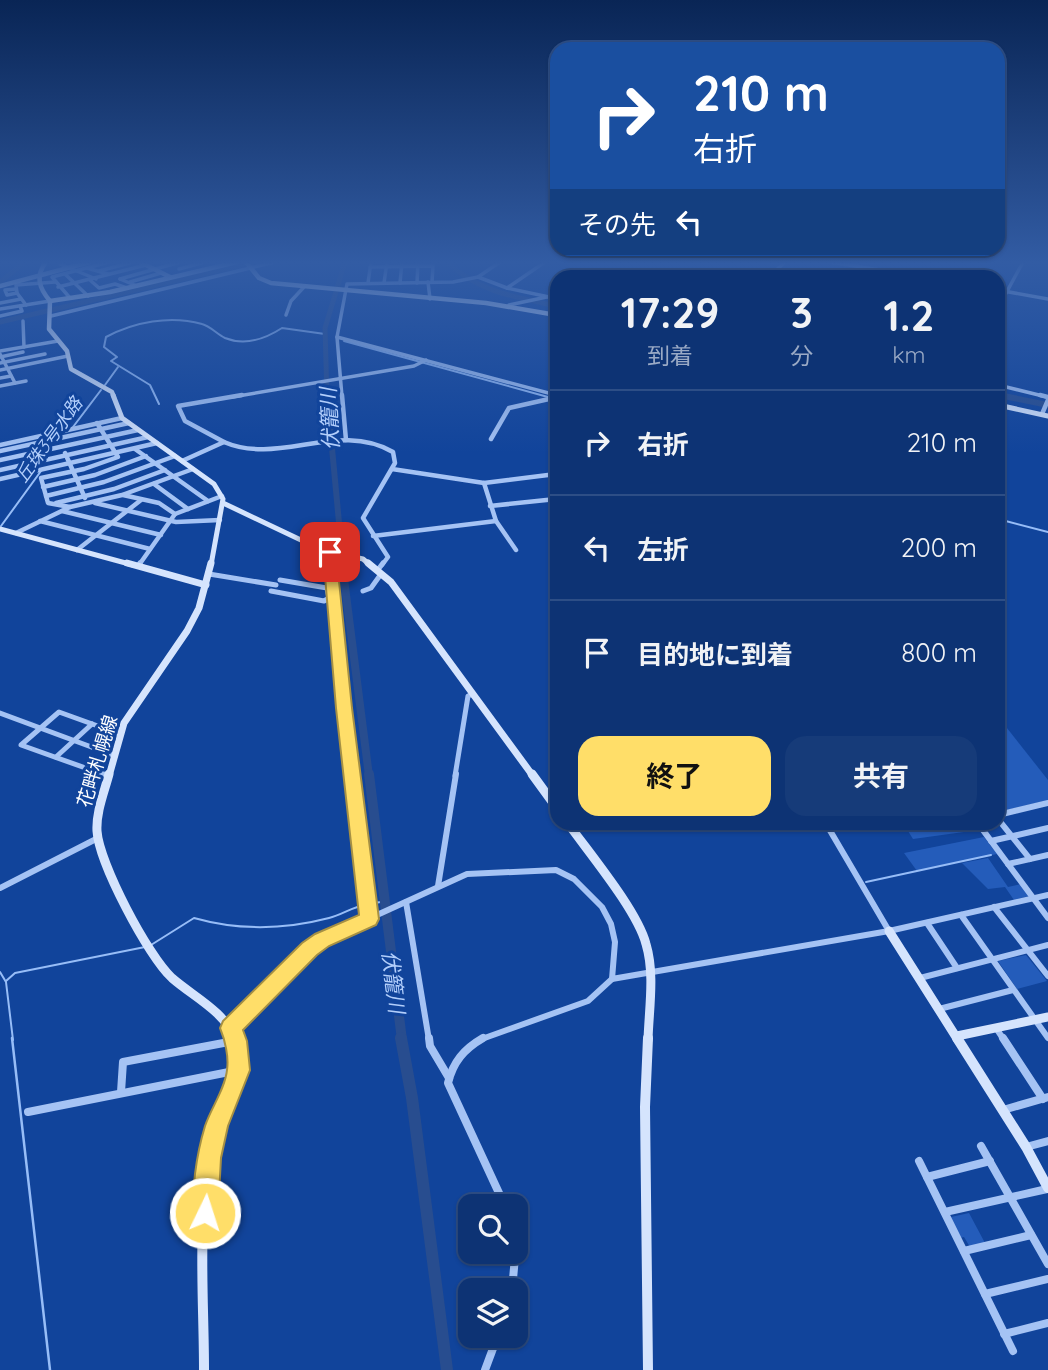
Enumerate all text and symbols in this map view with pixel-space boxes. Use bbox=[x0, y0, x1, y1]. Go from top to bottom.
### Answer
text: 210 m bbox=[693, 62, 829, 123]
icon: right bbox=[578, 70, 669, 161]
text: 右折 bbox=[693, 128, 757, 168]
icon: left bbox=[670, 203, 708, 241]
text: その先 bbox=[578, 208, 656, 241]
text: 17:29 bbox=[621, 286, 719, 339]
text: 3 bbox=[790, 286, 813, 339]
text: 1.2 bbox=[884, 289, 934, 342]
text: km bbox=[892, 340, 926, 369]
text: 到着 bbox=[647, 341, 693, 370]
text: 分 bbox=[790, 341, 813, 370]
water label: 伏籠川 bbox=[314, 385, 344, 451]
water label: 丘珠3号水路 bbox=[10, 391, 88, 487]
icon: right bbox=[578, 424, 616, 462]
text: 210 m bbox=[907, 426, 977, 459]
text: 右折 bbox=[637, 428, 689, 461]
pin bbox=[300, 522, 360, 582]
icon: left bbox=[578, 529, 616, 567]
text: 200 m bbox=[901, 531, 977, 564]
icon: arrive bbox=[311, 533, 349, 571]
text: 左折 bbox=[637, 533, 689, 566]
icon: arrive bbox=[578, 634, 616, 672]
text: 800 m bbox=[901, 636, 977, 669]
text: 目的地に到着 bbox=[637, 638, 793, 671]
street label: 花畔札幌線 bbox=[72, 712, 122, 810]
button: 終了 bbox=[578, 736, 771, 816]
button: 共有 bbox=[785, 736, 977, 816]
water label: 伏籠川 bbox=[377, 949, 411, 1017]
position arrow bbox=[168, 1176, 242, 1250]
map controls bbox=[458, 1194, 528, 1348]
button: search bbox=[458, 1194, 528, 1264]
button: layers bbox=[458, 1278, 528, 1348]

